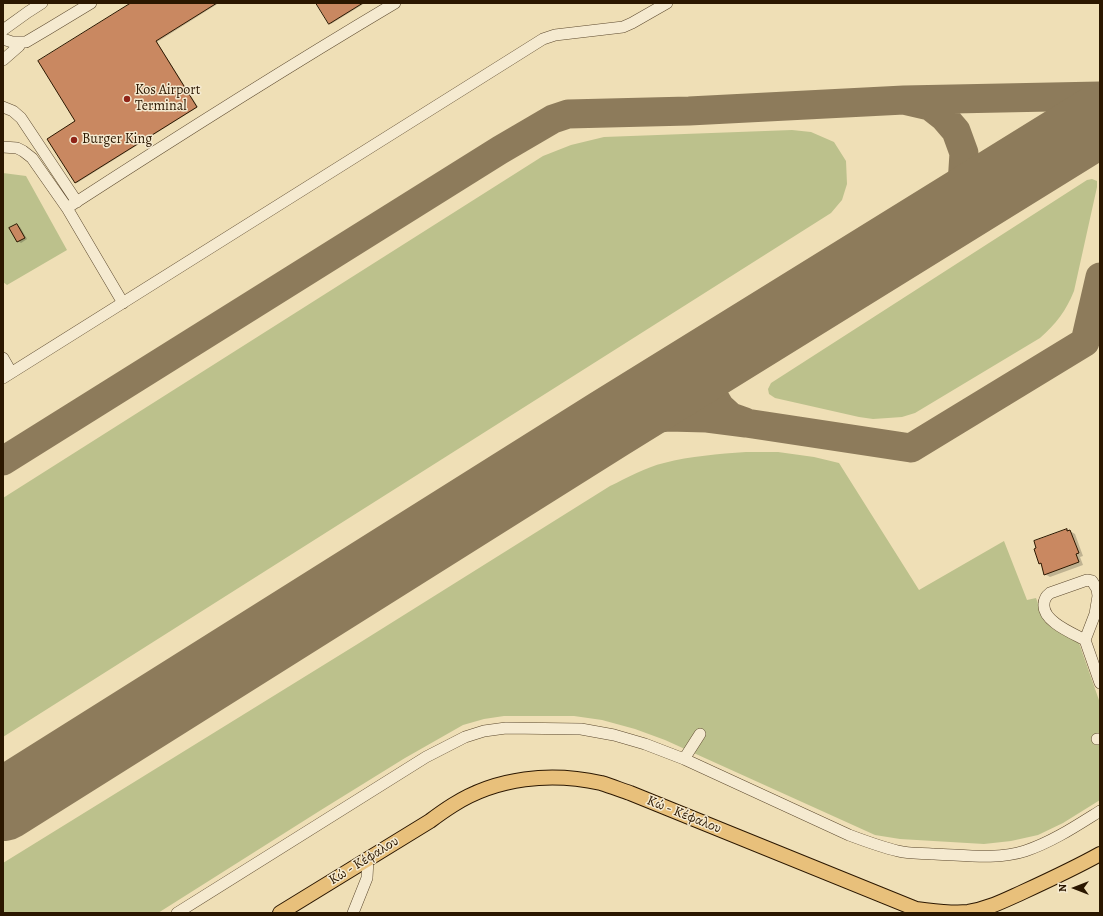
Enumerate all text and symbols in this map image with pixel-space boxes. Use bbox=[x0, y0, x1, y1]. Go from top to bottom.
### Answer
place label: Kos Airport Terminal bbox=[135, 83, 200, 116]
marker: Kos Airport Terminal bbox=[122, 94, 132, 104]
place label: Burger King bbox=[82, 132, 152, 148]
marker: Burger King bbox=[69, 135, 79, 145]
street label: Κώ - Κέφαλου bbox=[644, 792, 724, 838]
street label: Κώ - Κέφαλου bbox=[326, 833, 402, 889]
north arrow bbox=[1055, 868, 1095, 908]
text: N bbox=[1055, 884, 1070, 892]

